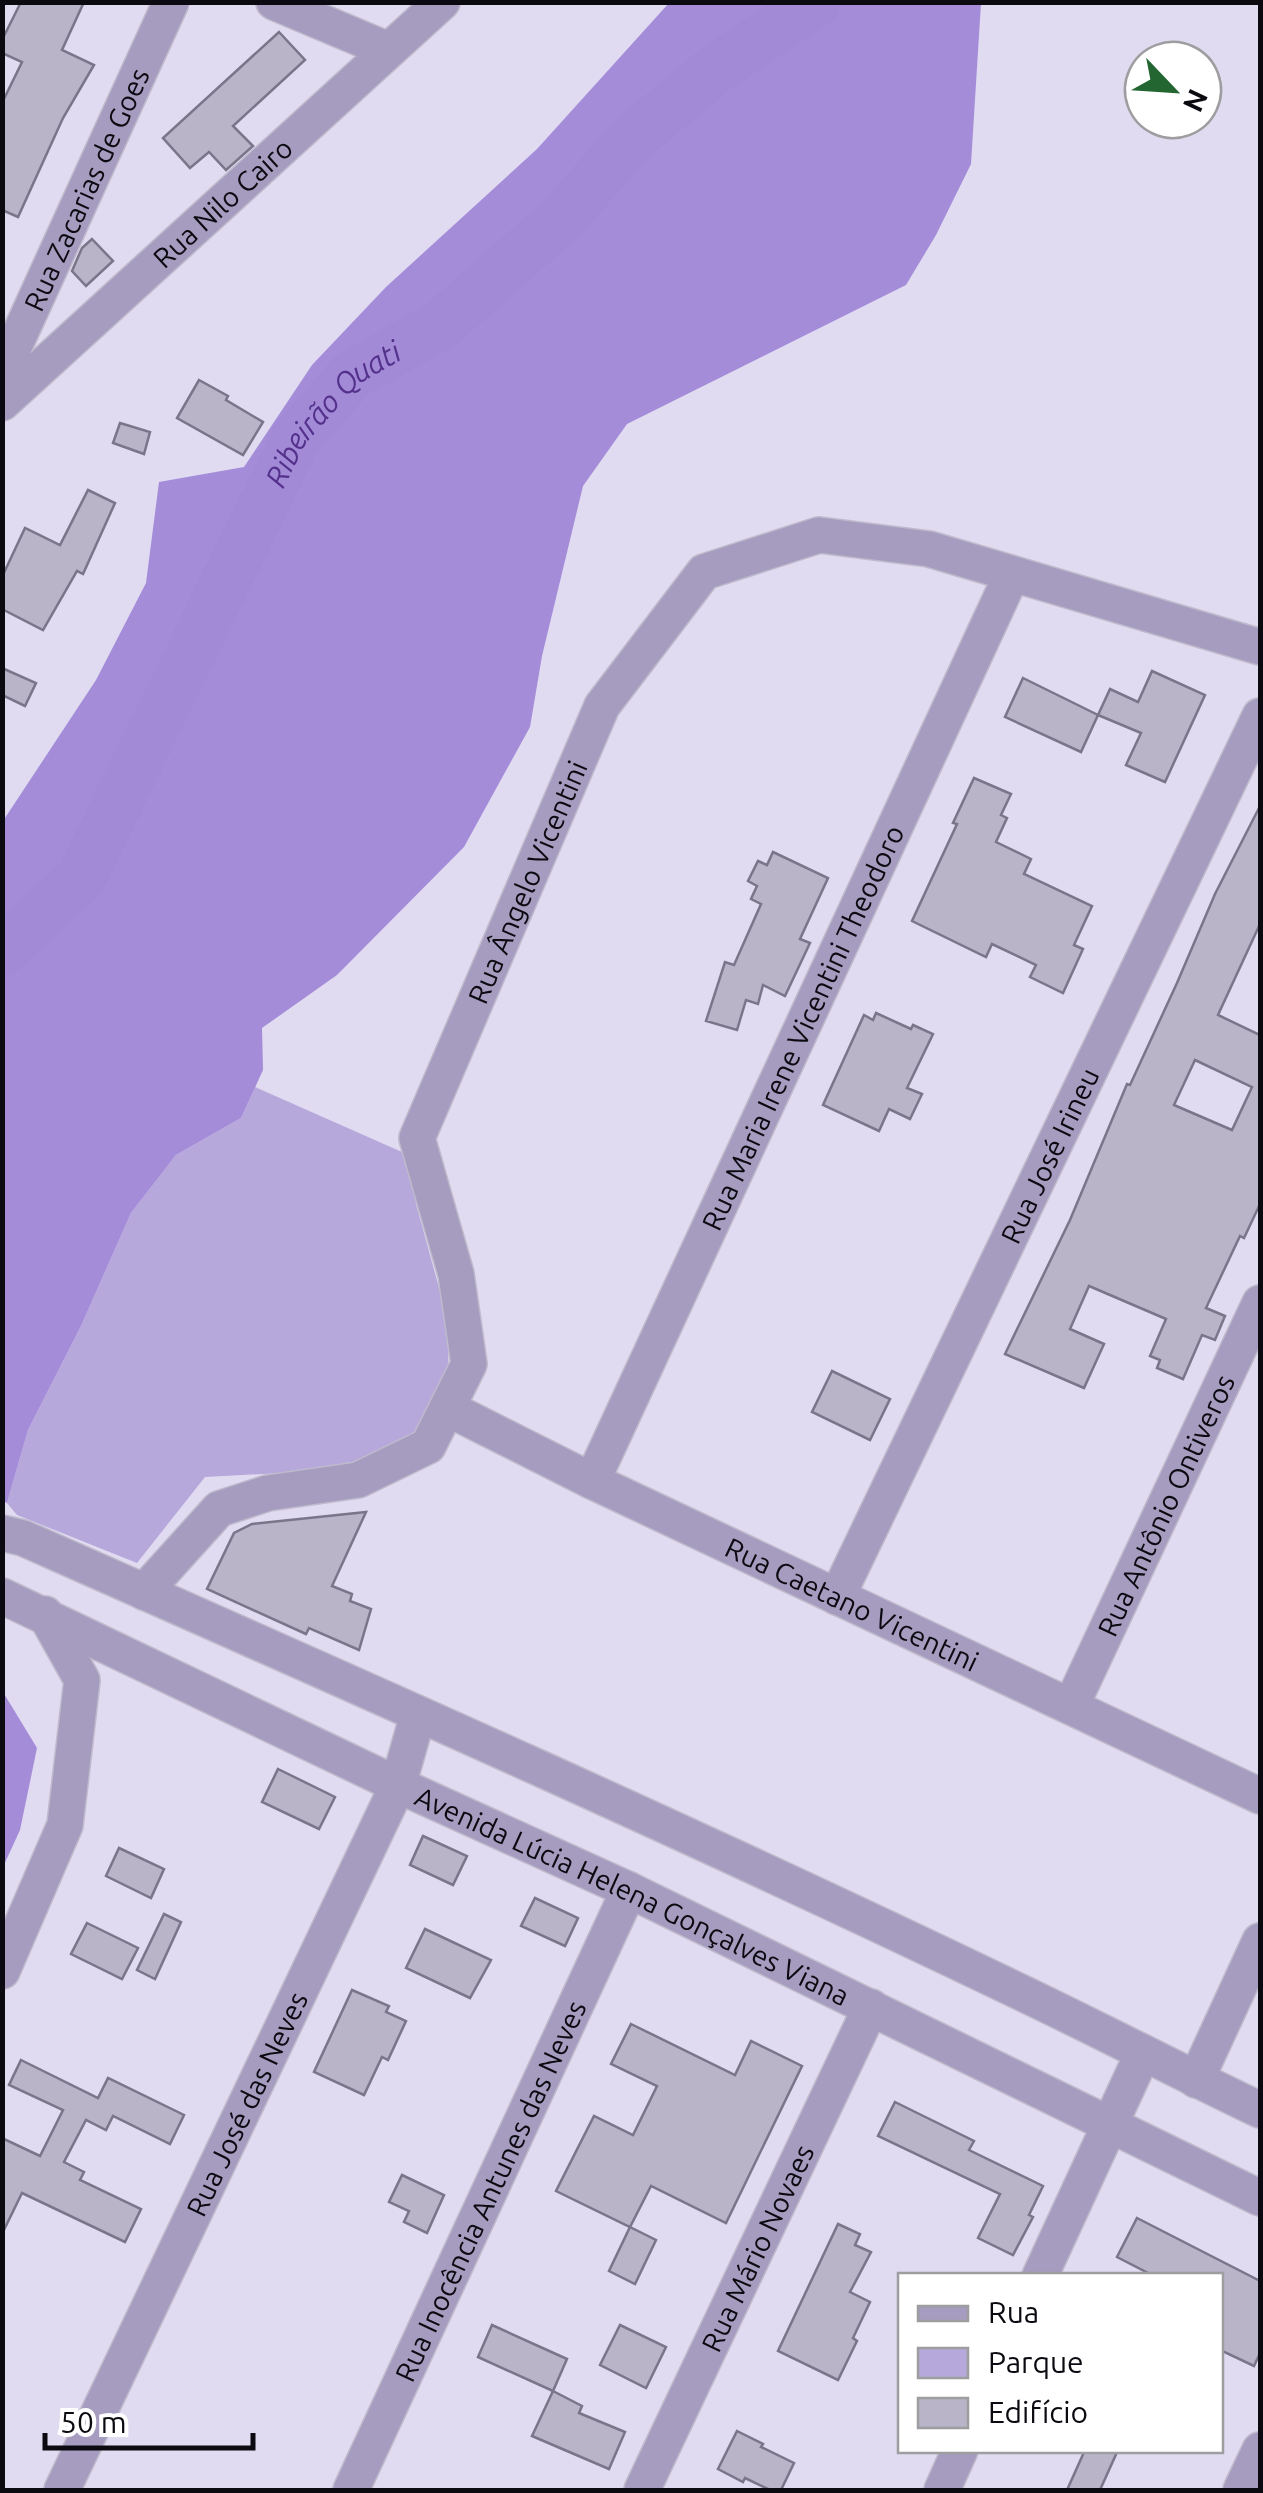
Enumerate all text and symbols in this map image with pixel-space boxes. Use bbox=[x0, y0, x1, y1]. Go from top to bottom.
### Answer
north arrow bbox=[1123, 40, 1223, 140]
street label: Rua Zacarias de Goes bbox=[17, 63, 154, 315]
text: N bbox=[1178, 85, 1215, 117]
street label: Rua Nilo Cairo bbox=[147, 131, 298, 273]
water label: Ribeirão Quati bbox=[258, 333, 408, 492]
street label: Rua Ângelo Vicentini bbox=[461, 756, 592, 1008]
street label: Rua Maria Irene Vicentini Theodoro bbox=[695, 820, 909, 1235]
street label: Rua José Irineu bbox=[994, 1063, 1104, 1248]
street label: Rua Antônio Ontiveros bbox=[1091, 1369, 1240, 1641]
street label: Rua Caetano Vicentini bbox=[721, 1531, 984, 1677]
street label: Avenida Lúcia Helena Gonçalves Viana bbox=[411, 1780, 855, 2011]
street label: Rua José das Neves bbox=[180, 1987, 313, 2221]
street label: Rua Inocência Antunes das Neves bbox=[388, 1995, 591, 2386]
street label: Rua Mário Novaes bbox=[695, 2139, 819, 2356]
legend bbox=[898, 2273, 1223, 2453]
text: Rua bbox=[988, 2295, 1039, 2329]
text: Parque bbox=[988, 2345, 1084, 2379]
scale bar bbox=[45, 2388, 252, 2450]
text: Edifício bbox=[988, 2395, 1088, 2429]
text: 50 m bbox=[60, 2405, 127, 2439]

